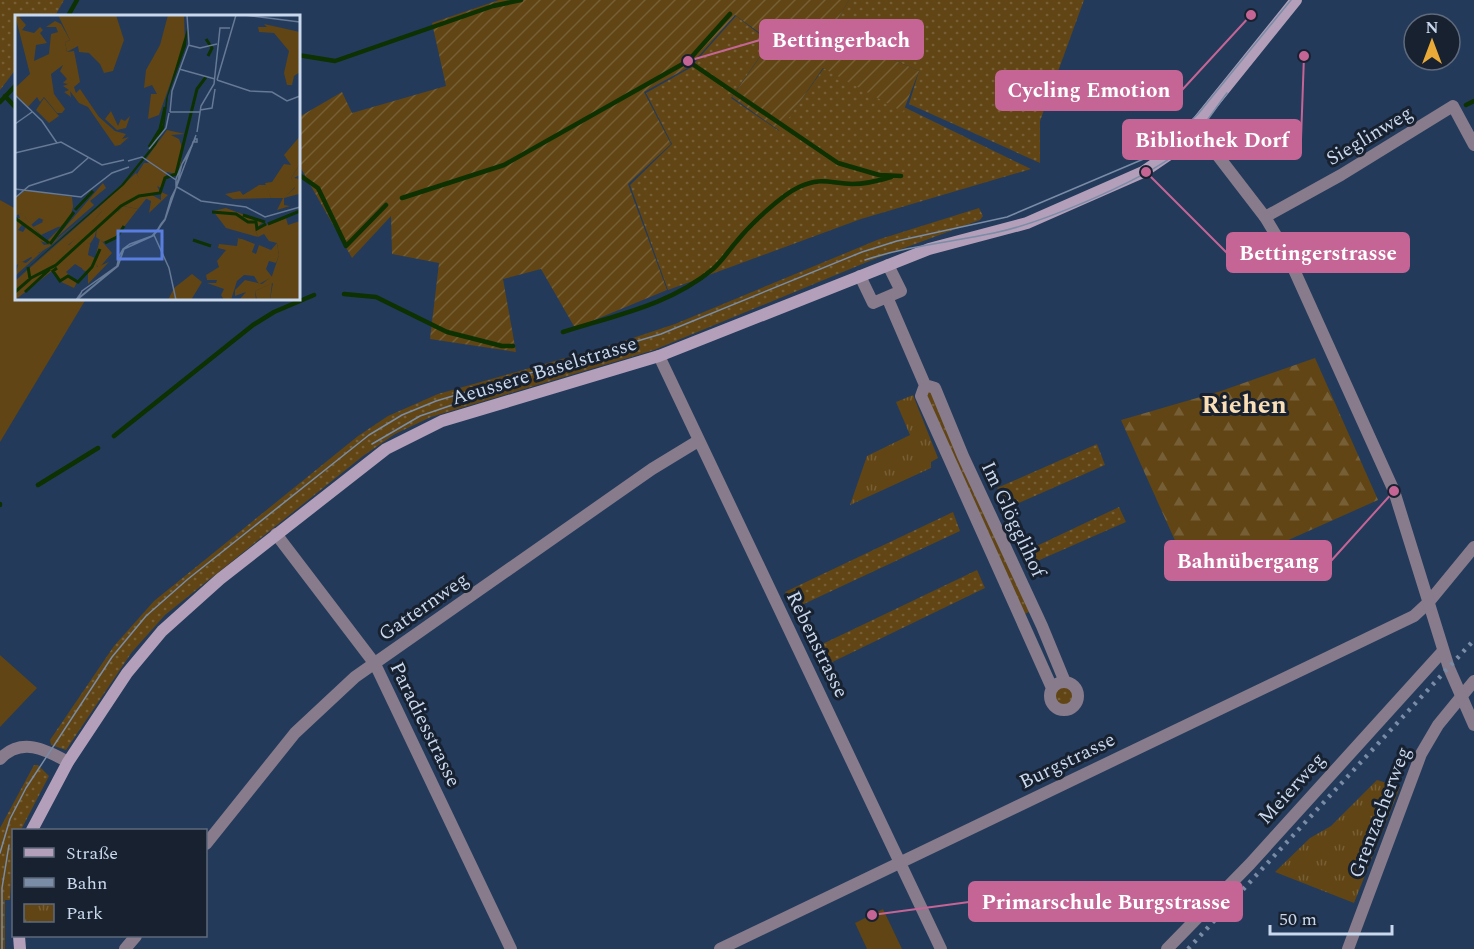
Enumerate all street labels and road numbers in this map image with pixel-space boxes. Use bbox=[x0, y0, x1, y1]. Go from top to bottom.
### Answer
street label: Sieglinweg bbox=[1320, 98, 1419, 174]
street label: Aeussere Baselstrasse bbox=[448, 328, 641, 413]
street label: Im Glögglihof bbox=[973, 457, 1054, 584]
street label: Gatternweg bbox=[372, 565, 475, 649]
street label: Rebenstrasse bbox=[778, 586, 856, 703]
street label: Paradiesstrasse bbox=[382, 657, 468, 792]
street label: Burgstrasse bbox=[1014, 725, 1121, 797]
street label: Grenzacherweg bbox=[1341, 742, 1419, 882]
street label: Meierweg bbox=[1251, 746, 1332, 832]

